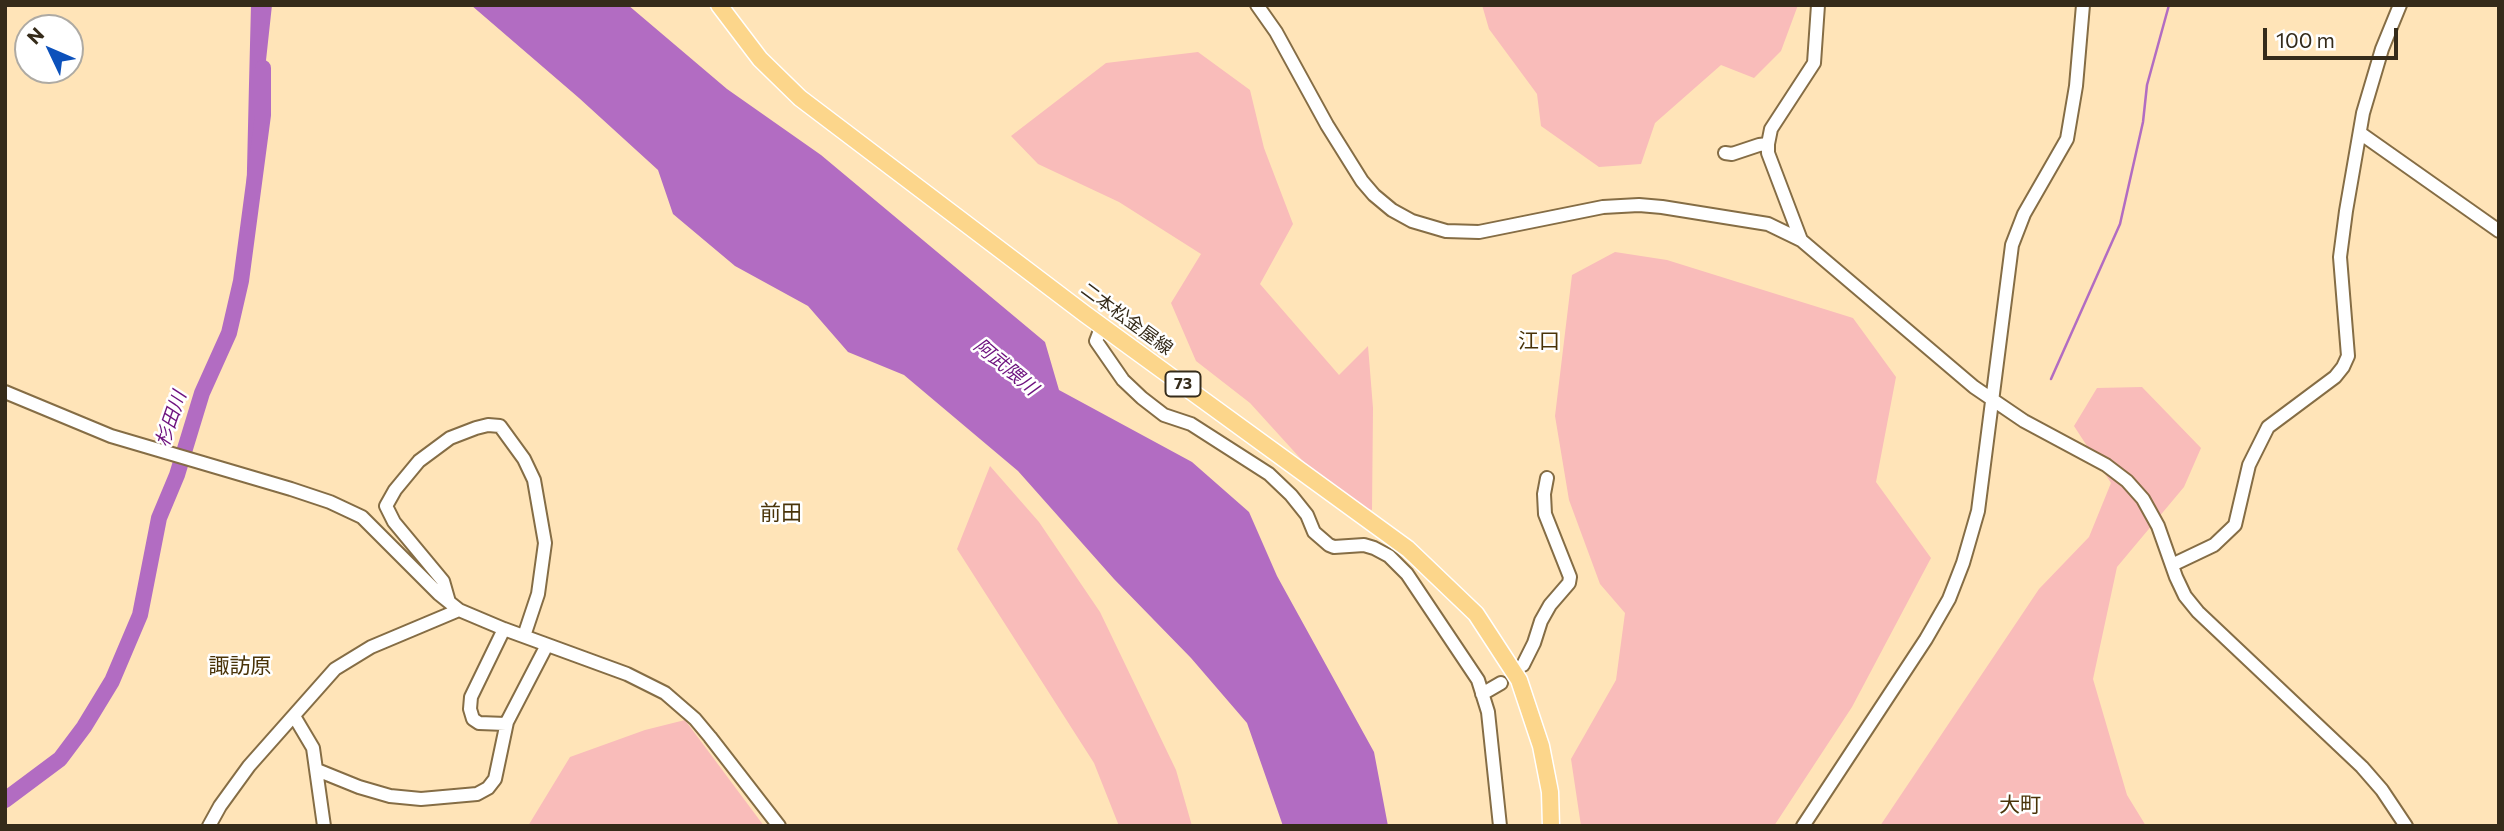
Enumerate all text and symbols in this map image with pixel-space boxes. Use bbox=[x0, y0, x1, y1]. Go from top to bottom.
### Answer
north arrow bbox=[14, 14, 84, 84]
scale bar bbox=[2266, 14, 2401, 58]
text: N bbox=[22, 22, 48, 49]
text: 100 m bbox=[2276, 27, 2335, 52]
street label: 二本松金屋線 bbox=[1077, 279, 1177, 359]
district label: 江口 bbox=[1518, 328, 1560, 354]
water label: 阿武隈川 bbox=[970, 334, 1042, 400]
road number: 73 bbox=[1166, 372, 1200, 396]
water label: 杉田川 bbox=[151, 388, 191, 450]
district label: 前田 bbox=[760, 500, 802, 526]
district label: 諏訪原 bbox=[209, 653, 271, 679]
district label: 大町 bbox=[1999, 792, 2041, 818]

